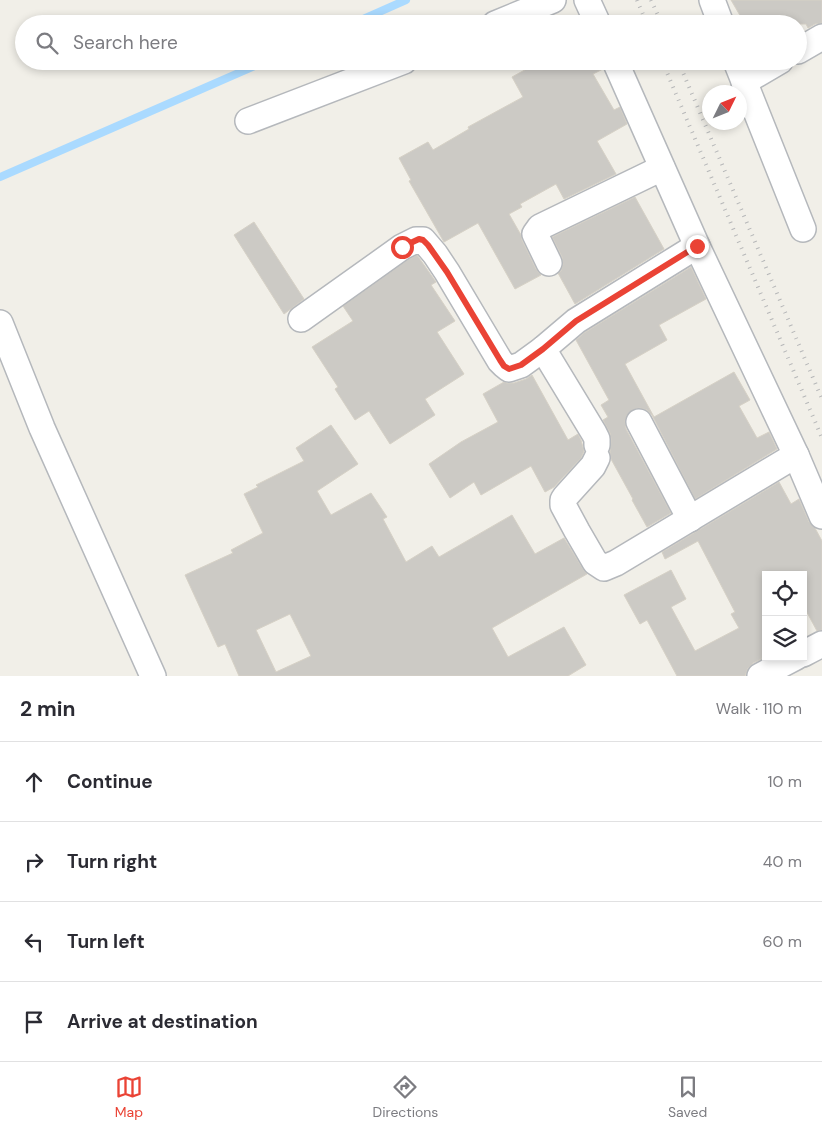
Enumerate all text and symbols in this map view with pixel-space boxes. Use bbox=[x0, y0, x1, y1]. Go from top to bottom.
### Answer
search box bbox=[15, 15, 807, 70]
icon: search bbox=[33, 29, 61, 57]
text: Search here bbox=[73, 30, 178, 55]
north arrow bbox=[702, 85, 747, 130]
route end bbox=[686, 235, 709, 258]
route start bbox=[391, 236, 414, 259]
map controls bbox=[762, 571, 807, 661]
button: locate bbox=[762, 571, 807, 616]
button: layers bbox=[762, 616, 807, 661]
text: 2 min bbox=[20, 695, 76, 723]
text: Walk · 110 m bbox=[716, 698, 802, 719]
icon: ahead bbox=[20, 768, 48, 796]
text: Continue bbox=[67, 769, 153, 794]
text: 10 m bbox=[768, 771, 802, 792]
icon: right bbox=[20, 848, 48, 876]
text: Turn right bbox=[67, 849, 157, 874]
text: 40 m bbox=[763, 851, 802, 872]
icon: left bbox=[20, 928, 48, 956]
text: Turn left bbox=[67, 929, 145, 954]
text: 60 m bbox=[762, 931, 802, 952]
icon: arrive bbox=[20, 1008, 48, 1036]
text: Arrive at destination bbox=[67, 1009, 258, 1034]
tab: Map bbox=[115, 1073, 143, 1121]
tab: Directions bbox=[373, 1073, 438, 1121]
tab: Saved bbox=[668, 1073, 707, 1121]

